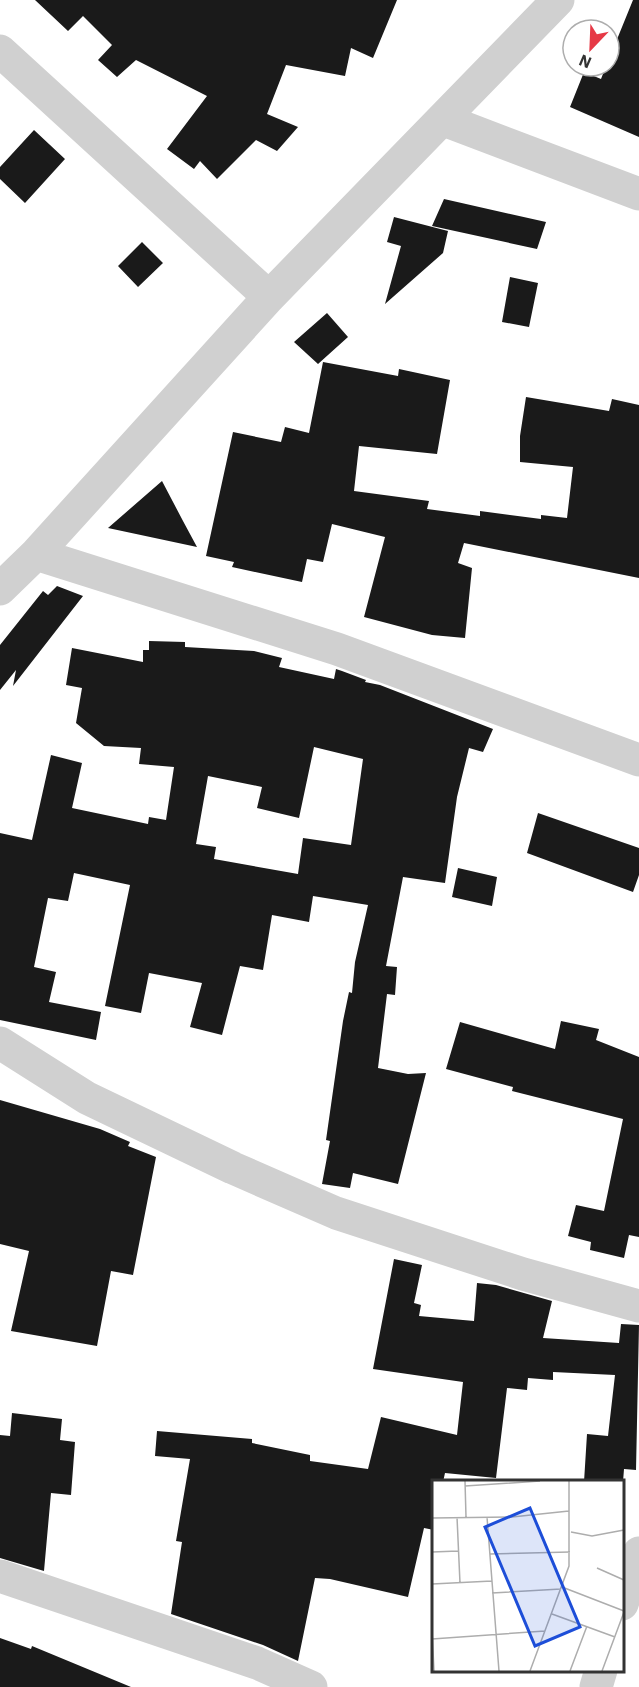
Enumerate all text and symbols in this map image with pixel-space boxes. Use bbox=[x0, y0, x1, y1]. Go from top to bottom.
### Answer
north arrow bbox=[561, 18, 621, 78]
text: N bbox=[576, 50, 594, 73]
inset map bbox=[432, 1480, 624, 1672]

